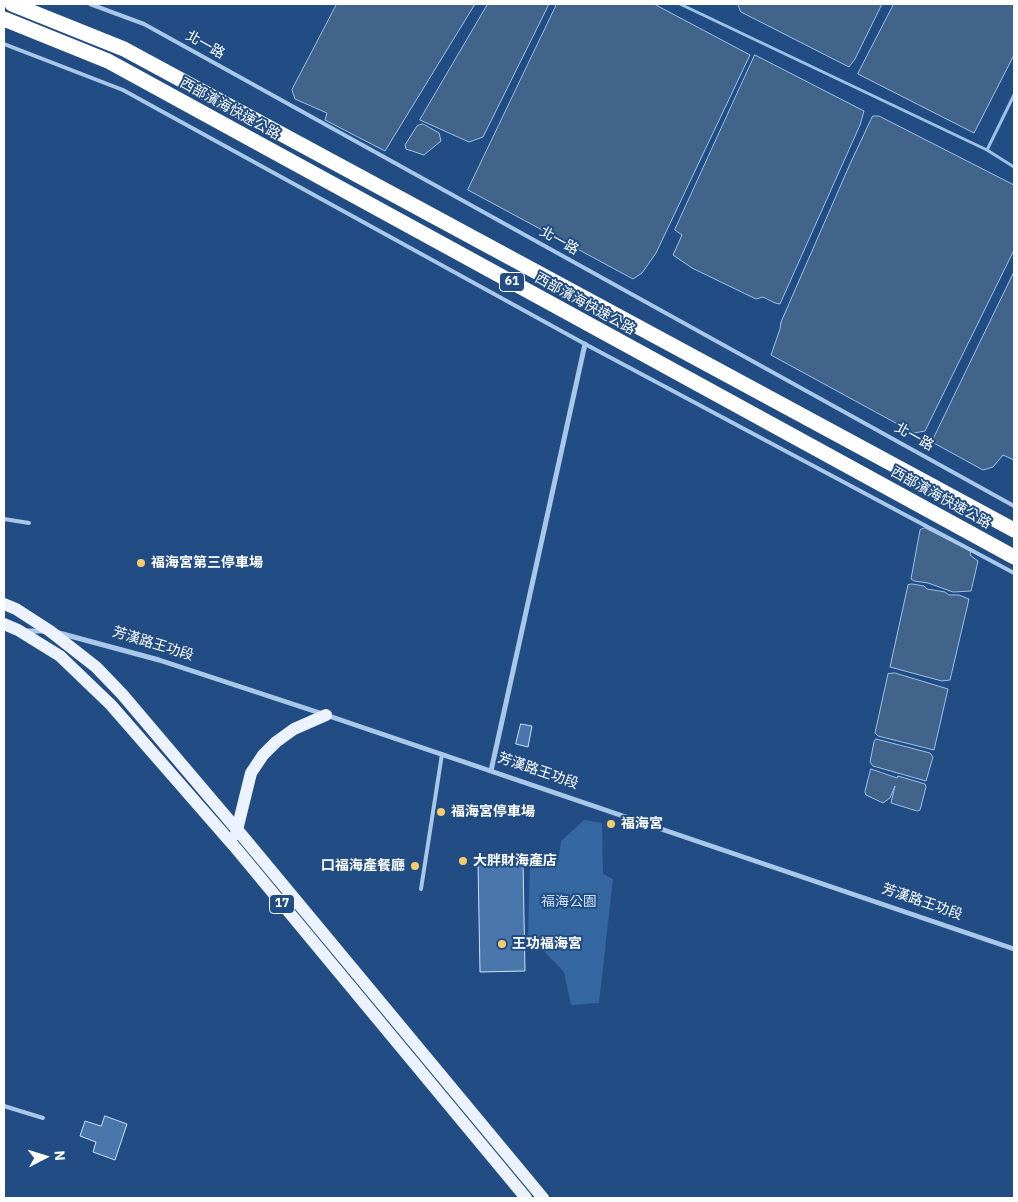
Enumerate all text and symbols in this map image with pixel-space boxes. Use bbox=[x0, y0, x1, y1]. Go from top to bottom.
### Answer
street label: 北一路 bbox=[183, 27, 227, 63]
street label: 西部濱海快速公路 bbox=[177, 75, 283, 143]
street label: 北一路 bbox=[537, 223, 581, 259]
street label: 西部濱海快速公路 bbox=[532, 270, 638, 338]
road number: 61 bbox=[500, 272, 524, 292]
street label: 北一路 bbox=[892, 419, 936, 455]
street label: 西部濱海快速公路 bbox=[888, 464, 994, 532]
place label: 福海宮第三停車場 bbox=[151, 555, 263, 571]
marker: 福海宮第三停車場 bbox=[135, 557, 147, 569]
street label: 芳漢路王功段 bbox=[110, 624, 196, 664]
street label: 芳漢路王功段 bbox=[496, 749, 580, 793]
place label: 福海宮停車場 bbox=[451, 804, 535, 820]
marker: 福海宮停車場 bbox=[435, 806, 447, 818]
place label: 福海宮 bbox=[621, 816, 663, 832]
marker: 福海宮 bbox=[605, 818, 617, 830]
place label: 大胖財海產店 bbox=[473, 853, 557, 869]
marker: 大胖財海產店 bbox=[457, 855, 469, 867]
place label: 口福海產餐廳 bbox=[321, 858, 405, 874]
marker: 口福海產餐廳 bbox=[409, 860, 421, 872]
street label: 芳漢路王功段 bbox=[880, 880, 964, 924]
road number: 17 bbox=[270, 894, 294, 914]
park label: 福海公園 bbox=[541, 894, 597, 910]
place label: 王功福海宮 bbox=[512, 936, 582, 952]
marker: 王功福海宮 bbox=[496, 938, 508, 950]
north arrow bbox=[20, 1132, 70, 1182]
text: N bbox=[51, 1150, 69, 1162]

